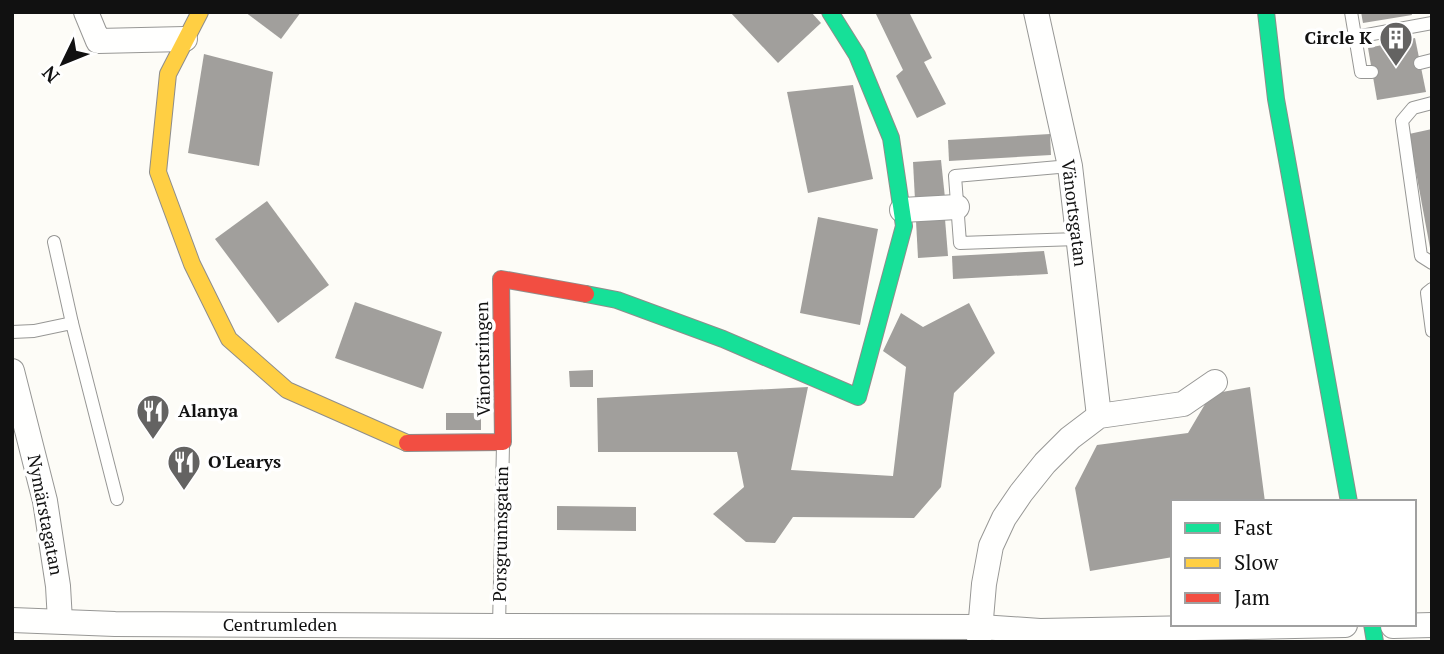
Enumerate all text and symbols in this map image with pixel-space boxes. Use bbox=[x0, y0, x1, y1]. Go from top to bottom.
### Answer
building icon: Circle K bbox=[1377, 19, 1415, 68]
place label: Circle K bbox=[1305, 25, 1372, 49]
north arrow bbox=[28, 28, 98, 98]
text: N bbox=[36, 61, 64, 89]
street label: Vänortsgatan bbox=[1057, 158, 1094, 268]
street label: Vänortsringen bbox=[469, 301, 495, 417]
restaurant icon: Alanya bbox=[134, 392, 172, 441]
place label: Alanya bbox=[178, 398, 238, 422]
restaurant icon: O'Learys bbox=[165, 443, 203, 492]
place label: O'Learys bbox=[208, 449, 281, 473]
street label: Nymärstagatan bbox=[23, 452, 69, 577]
street label: Porsgrunnsgatan bbox=[487, 466, 513, 602]
legend bbox=[1171, 500, 1416, 626]
text: Fast bbox=[1234, 513, 1273, 541]
text: Slow bbox=[1234, 548, 1279, 576]
text: Jam bbox=[1234, 583, 1270, 611]
street label: Centrumleden bbox=[223, 612, 338, 636]

